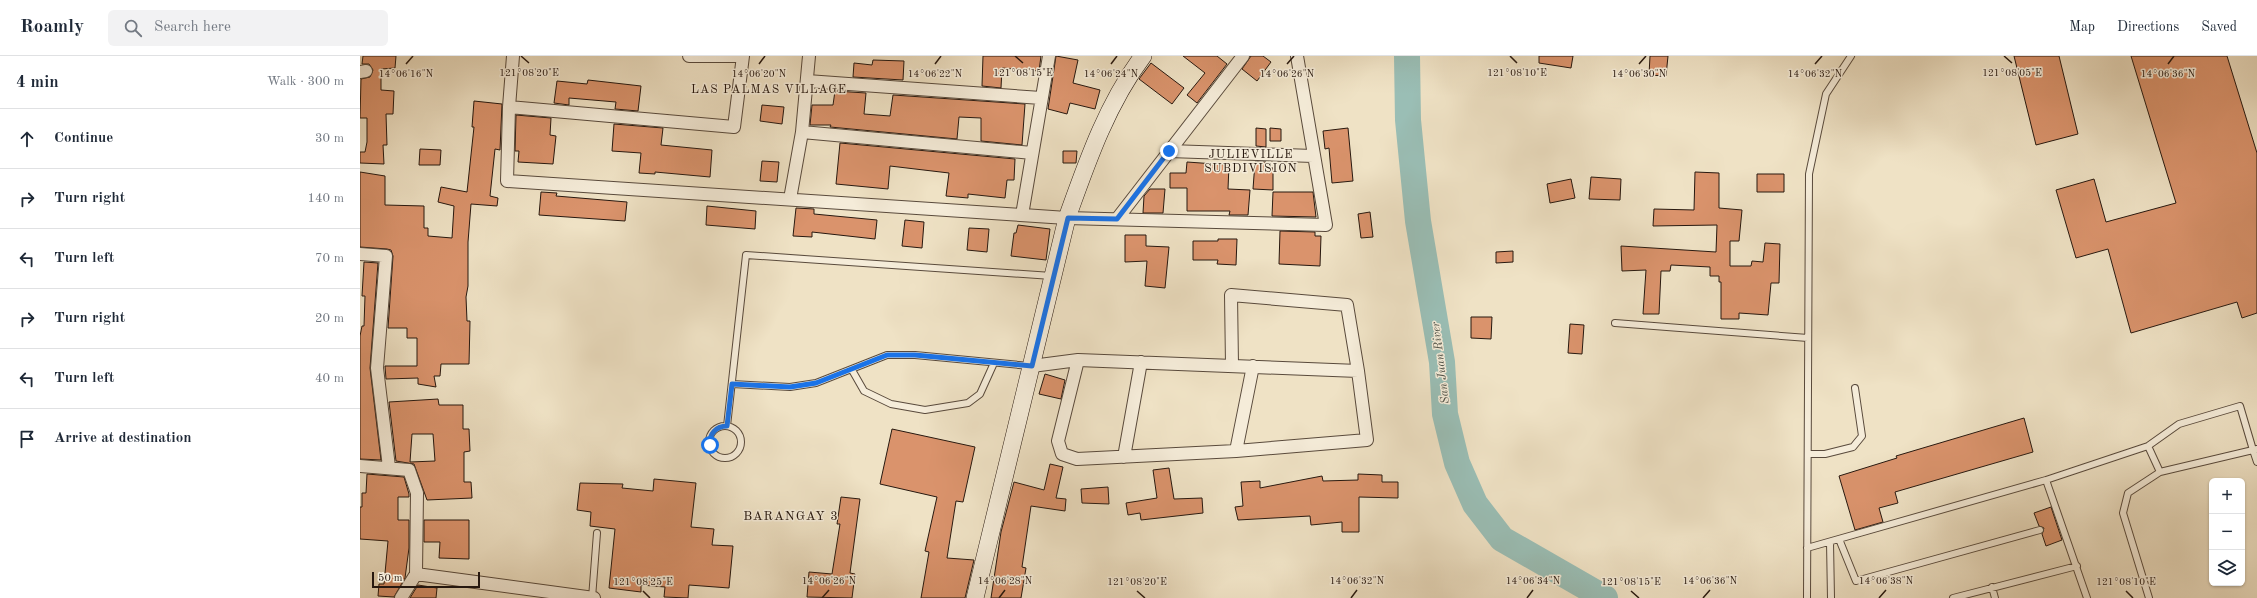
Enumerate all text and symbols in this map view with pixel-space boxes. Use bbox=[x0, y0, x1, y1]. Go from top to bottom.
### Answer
search box bbox=[108, 10, 388, 46]
icon: search bbox=[122, 17, 144, 39]
text: Roamly bbox=[20, 18, 84, 37]
text: Search here bbox=[154, 20, 231, 35]
text: Map bbox=[2069, 20, 2095, 34]
text: Directions bbox=[2117, 20, 2179, 34]
text: Saved bbox=[2201, 20, 2237, 34]
text: 121°08'20"E bbox=[499, 68, 559, 78]
text: 121°08'15"E bbox=[993, 68, 1053, 78]
text: 121°08'10"E bbox=[1487, 68, 1547, 78]
text: 121°08'05"E bbox=[1982, 68, 2042, 78]
text: 14°06'16"N bbox=[379, 69, 434, 79]
text: 14°06'20"N bbox=[732, 69, 787, 79]
text: 14°06'22"N bbox=[908, 69, 963, 79]
text: 14°06'24"N bbox=[1084, 69, 1139, 79]
text: 14°06'26"N bbox=[1260, 69, 1315, 79]
text: 14°06'30"N bbox=[1612, 69, 1667, 79]
text: 14°06'32"N bbox=[1788, 69, 1843, 79]
text: 14°06'36"N bbox=[2141, 69, 2196, 79]
text: 4 min bbox=[16, 74, 59, 91]
text: Walk · 300 m bbox=[267, 75, 344, 88]
district label: LAS PALMAS VILLAGE bbox=[691, 84, 847, 96]
icon: ahead bbox=[16, 128, 38, 150]
text: Continue bbox=[54, 131, 113, 146]
text: 30 m bbox=[315, 132, 344, 145]
route end bbox=[1160, 142, 1178, 160]
district label: JULIEVILLE SUBDIVISION bbox=[1204, 149, 1298, 175]
icon: right bbox=[16, 188, 38, 210]
text: Turn right bbox=[54, 191, 125, 206]
text: 140 m bbox=[307, 192, 344, 205]
icon: left bbox=[16, 248, 38, 270]
text: Turn left bbox=[54, 251, 114, 266]
text: 70 m bbox=[315, 252, 344, 265]
icon: right bbox=[16, 308, 38, 330]
text: Turn right bbox=[54, 311, 125, 326]
text: 20 m bbox=[315, 312, 344, 325]
water label: San Juan River bbox=[1430, 320, 1452, 405]
icon: left bbox=[16, 368, 38, 390]
text: Turn left bbox=[54, 371, 114, 386]
text: 40 m bbox=[315, 372, 344, 385]
icon: arrive bbox=[16, 428, 38, 450]
text: Arrive at destination bbox=[54, 431, 192, 446]
route start bbox=[701, 436, 719, 454]
map controls bbox=[2209, 478, 2245, 586]
button: + bbox=[2209, 478, 2245, 514]
district label: BARANGAY 3 bbox=[743, 510, 839, 523]
button: − bbox=[2209, 514, 2245, 550]
button: layers bbox=[2209, 550, 2245, 586]
scale bar bbox=[372, 570, 480, 589]
text: 50 m bbox=[378, 573, 403, 584]
text: 14°06'26"N bbox=[802, 576, 857, 586]
text: 14°06'28"N bbox=[978, 576, 1033, 586]
text: 14°06'32"N bbox=[1330, 576, 1385, 586]
text: 14°06'34"N bbox=[1506, 576, 1561, 586]
text: 14°06'36"N bbox=[1683, 576, 1738, 586]
text: 14°06'38"N bbox=[1859, 576, 1914, 586]
text: 121°08'25"E bbox=[613, 577, 673, 587]
text: 121°08'20"E bbox=[1107, 577, 1167, 587]
text: 121°08'15"E bbox=[1601, 577, 1661, 587]
text: 121°08'10"E bbox=[2096, 577, 2156, 587]

